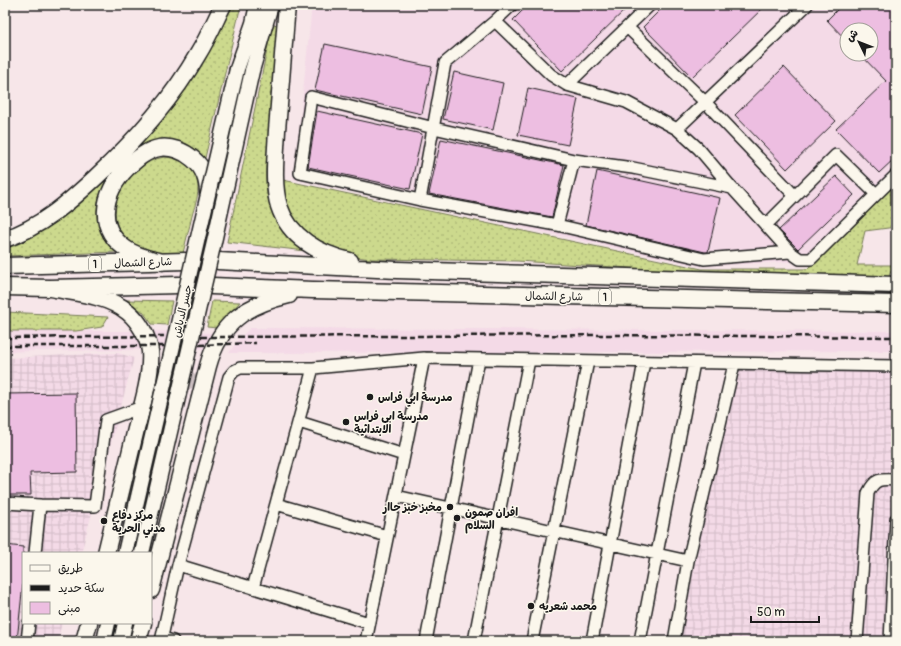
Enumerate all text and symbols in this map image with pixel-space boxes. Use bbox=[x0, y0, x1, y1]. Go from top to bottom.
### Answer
north arrow bbox=[839, 22, 879, 62]
text: ش bbox=[843, 27, 861, 44]
street label: شارع الشمال bbox=[114, 255, 172, 272]
road number: 1 bbox=[89, 256, 101, 272]
street label: جسر الدباش bbox=[170, 283, 196, 339]
street label: شارع الشمال bbox=[525, 289, 583, 306]
road number: 1 bbox=[599, 289, 611, 305]
place label: مدرسة ابي فراس bbox=[378, 391, 453, 407]
marker: مدرسة ابي فراس bbox=[365, 392, 375, 402]
place label: مدرسة ابي فراس الابتدائية bbox=[354, 410, 429, 436]
marker: مدرسة ابي فراس الابتدائية bbox=[341, 417, 351, 427]
place label: مخبز خبز حاار bbox=[382, 501, 442, 514]
marker: مخبز خبز حاار bbox=[445, 502, 455, 512]
place label: افران صمون السلام bbox=[465, 506, 518, 534]
place label: مركز دفاع مدني الحرية bbox=[112, 509, 165, 538]
marker: افران صمون السلام bbox=[452, 513, 462, 523]
marker: مركز دفاع مدني الحرية bbox=[99, 516, 109, 526]
legend bbox=[22, 552, 152, 624]
text: طريق bbox=[58, 561, 83, 576]
text: سكة حديد bbox=[58, 581, 105, 596]
scale bar bbox=[751, 598, 819, 624]
place label: محمد شعريه bbox=[539, 600, 597, 613]
text: مبنى bbox=[58, 601, 81, 616]
marker: محمد شعريه bbox=[526, 601, 536, 611]
text: 50 m bbox=[757, 605, 785, 620]

